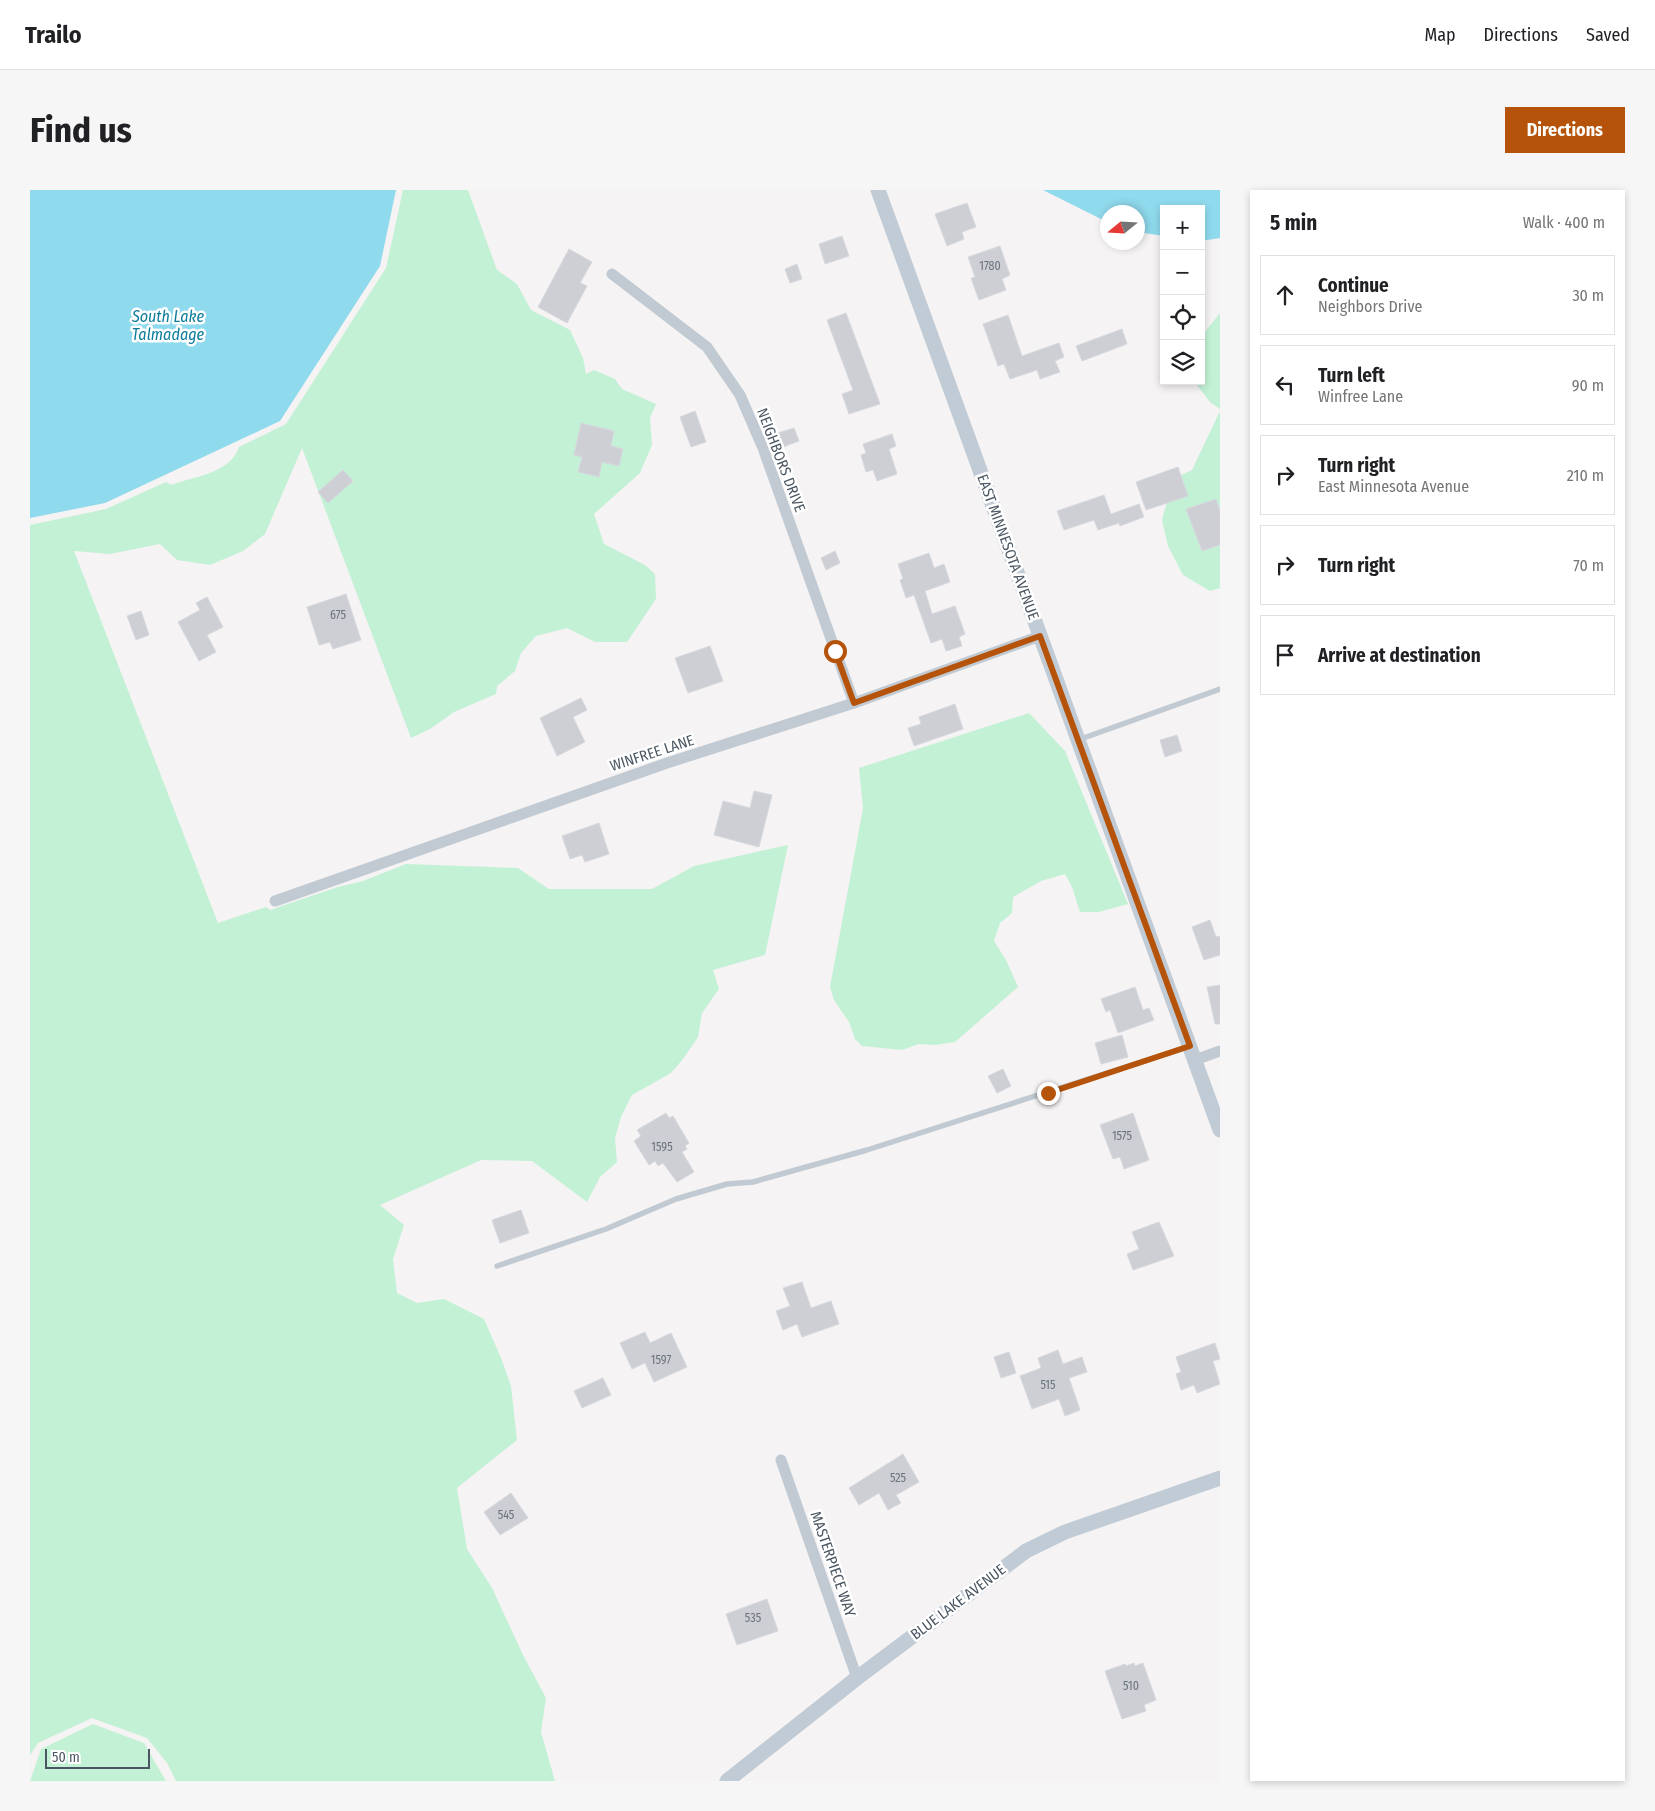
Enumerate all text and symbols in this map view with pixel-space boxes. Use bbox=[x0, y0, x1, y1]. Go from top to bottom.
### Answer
text: Trailo bbox=[25, 21, 82, 49]
text: Map bbox=[1424, 24, 1456, 46]
text: Directions bbox=[1484, 24, 1558, 46]
text: Saved bbox=[1586, 24, 1630, 46]
button: Directions bbox=[1505, 107, 1625, 153]
text: Find us bbox=[30, 109, 132, 151]
north arrow bbox=[1100, 205, 1145, 250]
map controls bbox=[1160, 205, 1205, 385]
button: + bbox=[1160, 205, 1205, 250]
text: 5 min bbox=[1270, 210, 1317, 236]
text: Walk · 400 m bbox=[1523, 213, 1605, 232]
button: − bbox=[1160, 250, 1205, 295]
house number: 1780 bbox=[979, 259, 1001, 273]
text: Continue bbox=[1318, 274, 1389, 297]
icon: ahead bbox=[1271, 281, 1299, 309]
text: 30 m bbox=[1572, 286, 1604, 305]
button: locate bbox=[1160, 295, 1205, 340]
text: Neighbors Drive bbox=[1318, 297, 1422, 316]
water label: South Lake Talmadage bbox=[131, 307, 205, 344]
button: layers bbox=[1160, 340, 1205, 385]
text: Turn left bbox=[1318, 364, 1385, 387]
icon: left bbox=[1271, 371, 1299, 399]
text: 90 m bbox=[1572, 376, 1604, 395]
text: Winfree Lane bbox=[1318, 387, 1403, 406]
street label: NEIGHBORS DRIVE bbox=[753, 405, 809, 515]
text: Turn right bbox=[1318, 454, 1395, 477]
icon: right bbox=[1271, 461, 1299, 489]
text: 210 m bbox=[1567, 466, 1604, 485]
street label: EAST MINNESOTA AVENUE bbox=[973, 472, 1043, 622]
text: East Minnesota Avenue bbox=[1318, 477, 1469, 496]
icon: right bbox=[1271, 551, 1299, 579]
text: Turn right bbox=[1318, 554, 1395, 577]
text: 70 m bbox=[1573, 556, 1604, 575]
house number: 675 bbox=[330, 608, 346, 622]
route start bbox=[824, 640, 847, 663]
icon: arrive bbox=[1271, 641, 1299, 669]
text: Arrive at destination bbox=[1318, 644, 1481, 667]
street label: WINFREE LANE bbox=[608, 731, 696, 775]
route end bbox=[1037, 1082, 1060, 1105]
house number: 1575 bbox=[1112, 1129, 1133, 1143]
house number: 1595 bbox=[651, 1140, 673, 1154]
house number: 1597 bbox=[651, 1353, 671, 1367]
house number: 515 bbox=[1040, 1378, 1056, 1392]
house number: 525 bbox=[890, 1471, 907, 1485]
house number: 545 bbox=[498, 1508, 515, 1522]
street label: MASTERPIECE WAY bbox=[807, 1509, 860, 1620]
street label: BLUE LAKE AVENUE bbox=[907, 1560, 1009, 1644]
house number: 535 bbox=[745, 1611, 762, 1625]
house number: 510 bbox=[1123, 1679, 1139, 1693]
scale bar bbox=[45, 1746, 150, 1769]
text: 50 m bbox=[52, 1749, 80, 1766]

